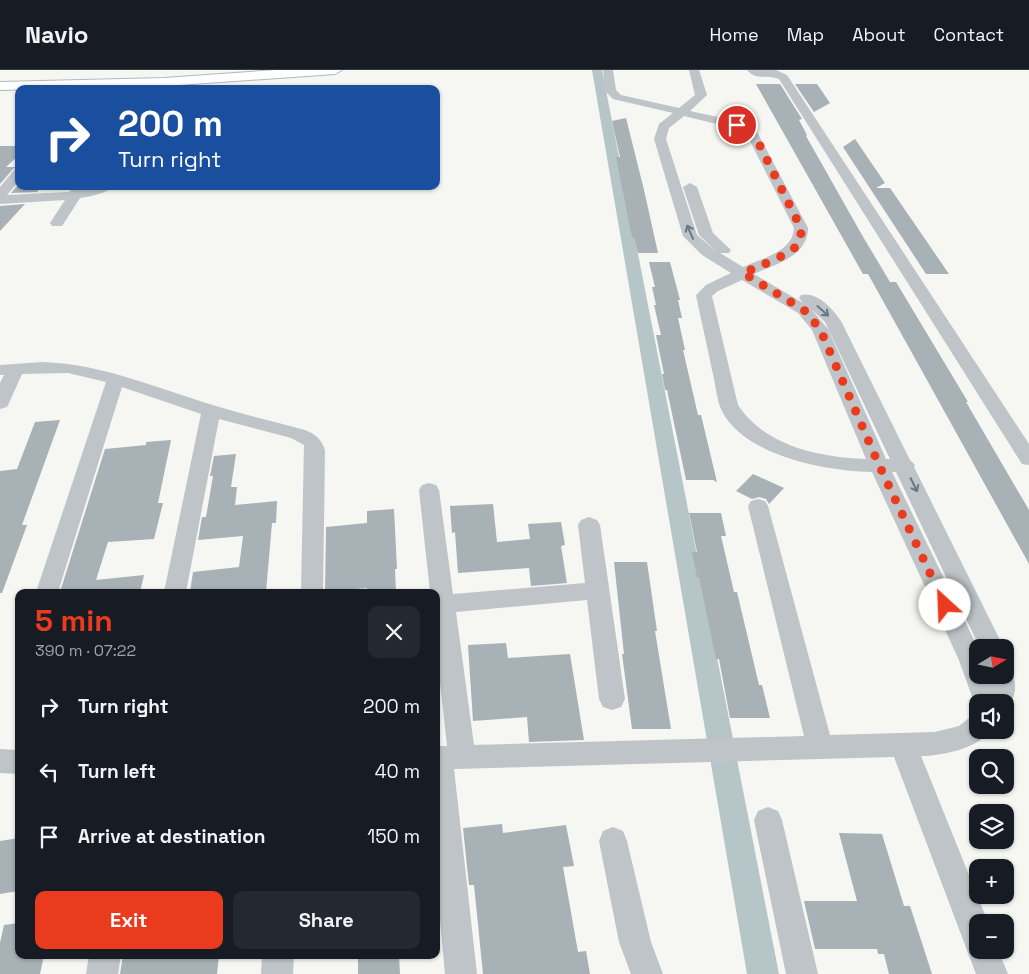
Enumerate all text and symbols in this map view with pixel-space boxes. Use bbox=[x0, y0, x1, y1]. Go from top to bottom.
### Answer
text: Navio bbox=[25, 19, 89, 50]
text: Home bbox=[710, 23, 759, 46]
text: Map bbox=[787, 23, 824, 46]
text: About bbox=[852, 23, 906, 46]
text: Contact bbox=[934, 23, 1004, 46]
text: 200 m bbox=[118, 102, 223, 146]
pin bbox=[716, 104, 758, 146]
icon: right bbox=[35, 105, 100, 170]
icon: arrive bbox=[723, 111, 751, 139]
text: Turn right bbox=[118, 145, 221, 173]
one-way arrow bbox=[684, 225, 694, 240]
one-way arrow bbox=[817, 305, 830, 317]
one-way arrow bbox=[910, 477, 919, 492]
position arrow bbox=[918, 578, 970, 630]
text: 5 min bbox=[35, 601, 113, 640]
button: close bbox=[368, 606, 420, 658]
north arrow bbox=[969, 639, 1014, 684]
map controls bbox=[969, 639, 1014, 959]
text: 390 m · 07:22 bbox=[35, 640, 136, 661]
icon: right bbox=[35, 693, 63, 721]
text: Turn right bbox=[78, 694, 168, 719]
text: 200 m bbox=[363, 694, 420, 719]
button: sound bbox=[969, 694, 1014, 739]
button: search bbox=[969, 749, 1014, 794]
icon: left bbox=[35, 758, 63, 786]
text: Turn left bbox=[78, 759, 156, 784]
text: 40 m bbox=[375, 759, 420, 784]
button: layers bbox=[969, 804, 1014, 849]
icon: arrive bbox=[35, 823, 63, 851]
text: Arrive at destination bbox=[78, 824, 266, 849]
text: 150 m bbox=[367, 824, 420, 849]
button: + bbox=[969, 859, 1014, 904]
button: Exit bbox=[35, 891, 223, 949]
button: Share bbox=[233, 891, 420, 949]
button: − bbox=[969, 914, 1014, 959]

